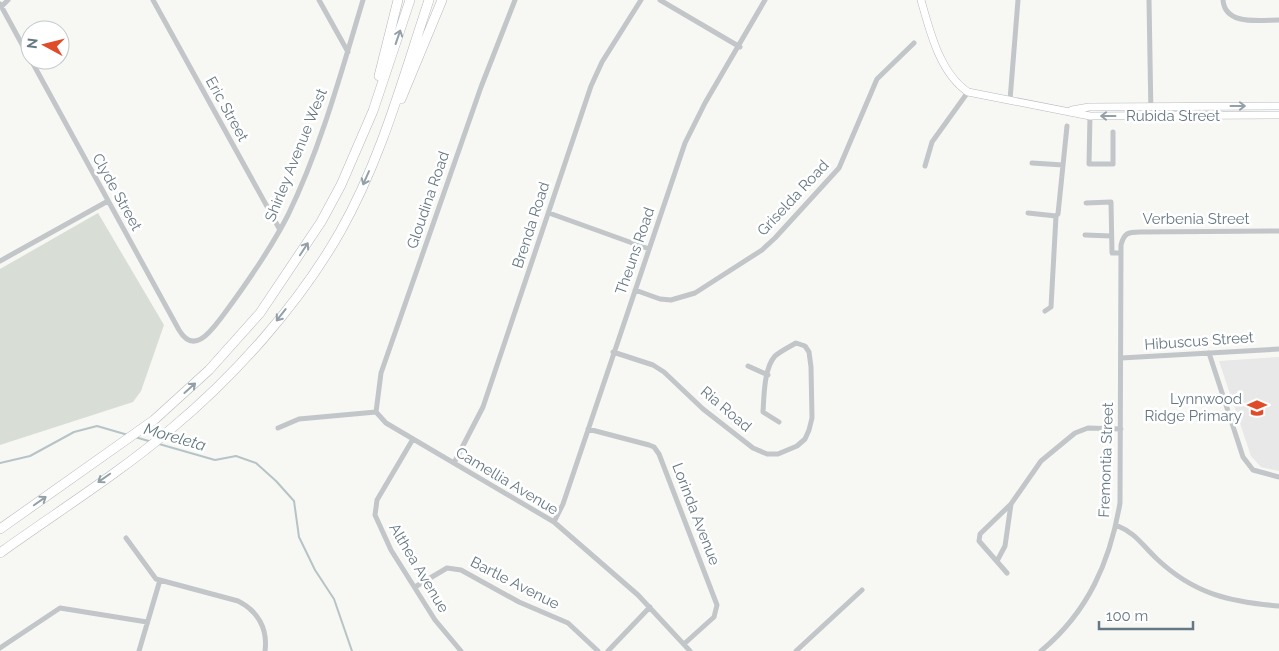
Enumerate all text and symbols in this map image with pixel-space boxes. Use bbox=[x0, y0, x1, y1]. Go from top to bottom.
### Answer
north arrow bbox=[20, 20, 70, 70]
one-way arrow bbox=[393, 30, 403, 46]
text: N bbox=[24, 37, 41, 50]
street label: Eric Street bbox=[202, 73, 252, 145]
street label: Shirley Avenue West bbox=[261, 86, 331, 224]
one-way arrow bbox=[1229, 101, 1245, 111]
street label: Rubida Street bbox=[1126, 107, 1220, 125]
one-way arrow bbox=[1100, 111, 1116, 121]
street label: Gloudina Road bbox=[403, 149, 453, 251]
street label: Clyde Street bbox=[88, 150, 146, 234]
street label: Griselda Road bbox=[753, 156, 833, 240]
one-way arrow bbox=[361, 170, 371, 185]
street label: Brenda Road bbox=[509, 179, 553, 271]
street label: Theuns Road bbox=[612, 205, 658, 297]
street label: Verbenia Street bbox=[1143, 210, 1249, 228]
one-way arrow bbox=[299, 243, 309, 257]
one-way arrow bbox=[275, 308, 286, 321]
street label: Hibuscus Street bbox=[1144, 328, 1254, 354]
one-way arrow bbox=[183, 382, 196, 394]
street label: Ria Road bbox=[697, 383, 755, 435]
place label: Lynnwood Ridge Primary bbox=[1145, 390, 1242, 425]
school or university icon: Lynnwood Ridge Primary bbox=[1246, 397, 1268, 419]
street label: Fremontia Street bbox=[1095, 402, 1117, 518]
water label: Moreleta bbox=[142, 419, 209, 455]
street label: Camellia Avenue bbox=[452, 443, 562, 519]
street label: Lorinda Avenue bbox=[668, 460, 724, 568]
one-way arrow bbox=[97, 473, 111, 483]
one-way arrow bbox=[33, 496, 47, 506]
street label: Althea Avenue bbox=[385, 520, 453, 616]
street label: Bartle Avenue bbox=[468, 553, 563, 613]
scale bar bbox=[1099, 598, 1193, 630]
text: 100 m bbox=[1106, 607, 1148, 625]

